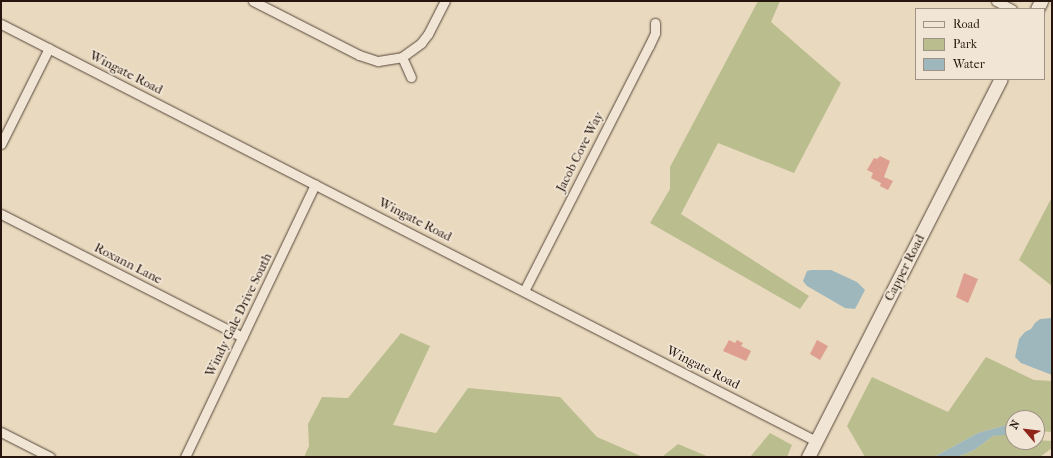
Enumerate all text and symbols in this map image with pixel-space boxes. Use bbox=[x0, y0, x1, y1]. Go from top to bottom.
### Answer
legend bbox=[915, 8, 1045, 80]
text: Road bbox=[953, 17, 980, 31]
text: Park bbox=[953, 37, 977, 51]
street label: Wingate Road bbox=[87, 48, 165, 98]
text: Water bbox=[953, 57, 985, 71]
street label: Jacob Cove Way bbox=[553, 109, 607, 195]
street label: Wingate Road bbox=[376, 195, 454, 245]
street label: Capper Road bbox=[882, 232, 928, 304]
street label: Roxann Lane bbox=[91, 240, 165, 288]
street label: Windy Gale Drive South bbox=[202, 251, 276, 379]
street label: Wingate Road bbox=[664, 343, 742, 393]
north arrow bbox=[1005, 410, 1045, 450]
text: N bbox=[1007, 418, 1023, 431]

